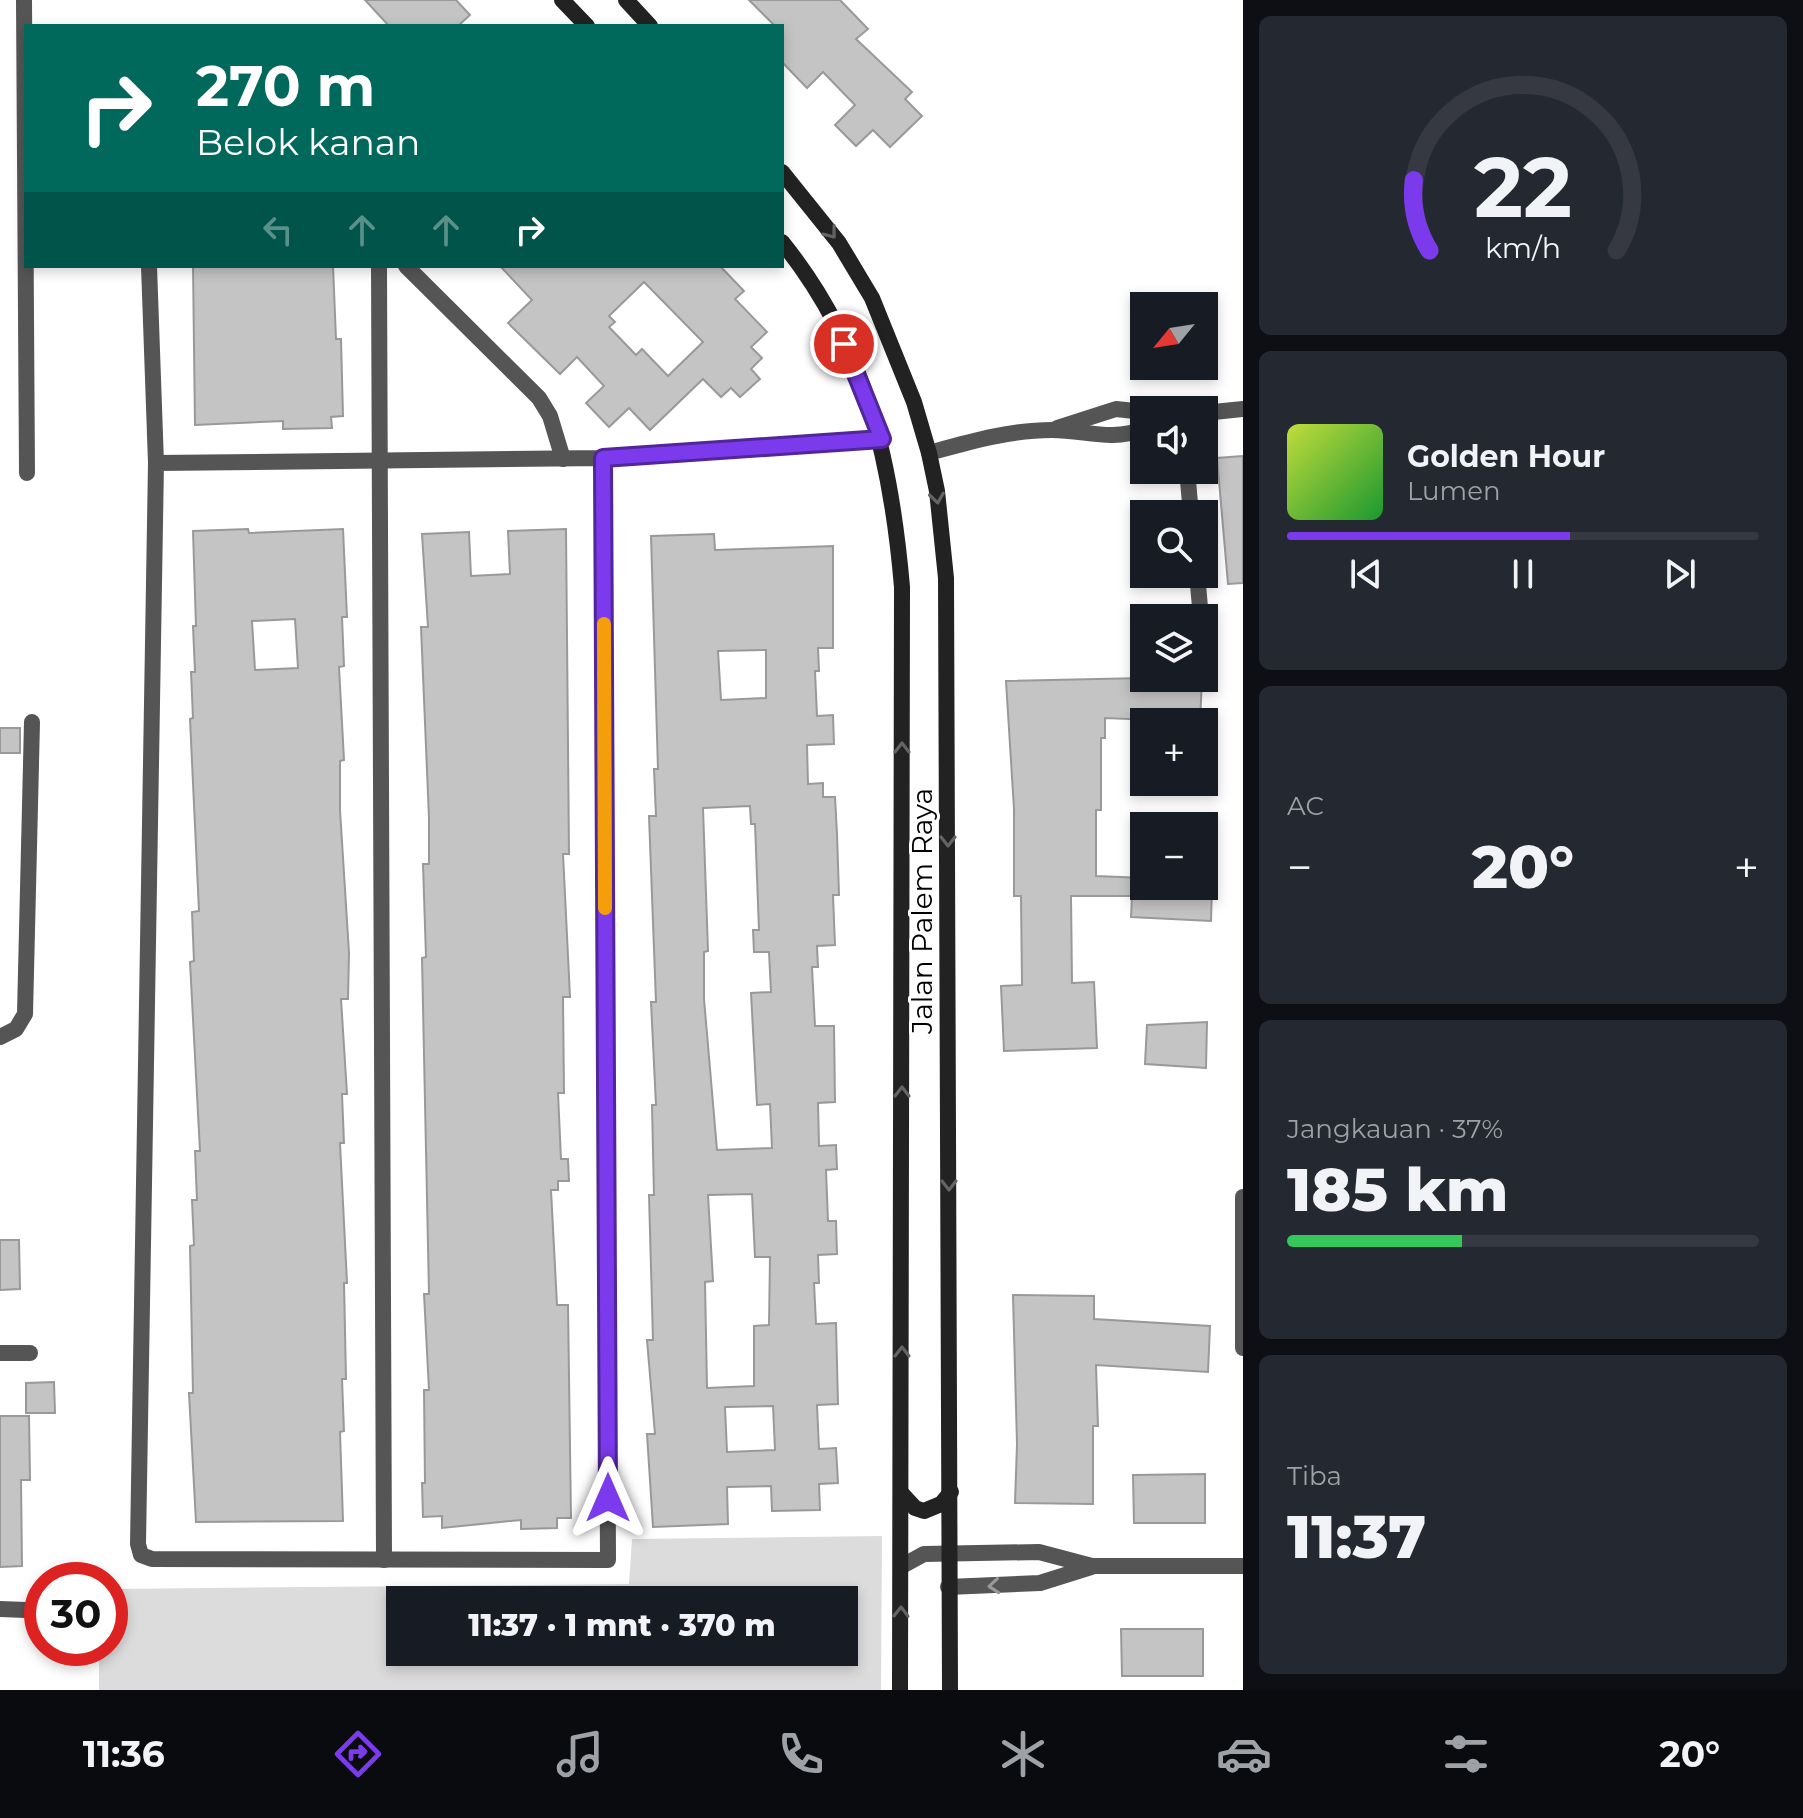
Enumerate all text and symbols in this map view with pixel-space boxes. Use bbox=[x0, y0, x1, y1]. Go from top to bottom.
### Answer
text: 270 m bbox=[196, 52, 375, 120]
icon: right bbox=[64, 56, 168, 160]
text: Belok kanan bbox=[196, 120, 420, 164]
text: 22 bbox=[1474, 136, 1572, 238]
icon: left bbox=[256, 208, 300, 252]
icon: ahead bbox=[340, 208, 384, 252]
icon: ahead bbox=[424, 208, 468, 252]
icon: right bbox=[508, 208, 552, 252]
one-way arrow bbox=[821, 224, 835, 239]
text: km/h bbox=[1485, 231, 1561, 266]
north arrow bbox=[1130, 292, 1218, 380]
map controls bbox=[1130, 292, 1218, 900]
pin bbox=[810, 310, 878, 378]
icon: arrive bbox=[822, 322, 866, 366]
button: sound bbox=[1130, 396, 1218, 484]
text: Golden Hour bbox=[1407, 438, 1605, 475]
text: Lumen bbox=[1407, 475, 1500, 507]
one-way arrow bbox=[928, 491, 945, 505]
button: search bbox=[1130, 500, 1218, 588]
icon: previous bbox=[1344, 552, 1388, 596]
icon: pause bbox=[1501, 552, 1545, 596]
icon: next bbox=[1658, 552, 1702, 596]
button: layers bbox=[1130, 604, 1218, 692]
button: + bbox=[1130, 708, 1218, 796]
one-way arrow bbox=[893, 741, 911, 754]
street label: Jalan Palem Raya bbox=[905, 788, 939, 1035]
text: AC bbox=[1287, 790, 1324, 822]
button: − bbox=[1130, 812, 1218, 900]
text: 20° bbox=[1472, 830, 1574, 903]
one-way arrow bbox=[939, 835, 957, 848]
text: − bbox=[1287, 840, 1312, 894]
text: + bbox=[1734, 840, 1759, 894]
one-way arrow bbox=[893, 1085, 911, 1098]
text: Jangkauan · 37% bbox=[1287, 1113, 1503, 1145]
text: 185 km bbox=[1287, 1153, 1509, 1226]
one-way arrow bbox=[940, 1179, 958, 1192]
one-way arrow bbox=[893, 1345, 911, 1358]
position arrow bbox=[566, 1456, 650, 1540]
text: Tiba bbox=[1287, 1460, 1342, 1492]
text: 11:37 bbox=[1287, 1500, 1426, 1573]
speed limit sign: 30 bbox=[24, 1562, 128, 1666]
one-way arrow bbox=[987, 1578, 1000, 1595]
one-way arrow bbox=[892, 1605, 909, 1618]
text: 11:37 · 1 mnt · 370 m bbox=[468, 1607, 776, 1644]
icon: directions bbox=[330, 1726, 386, 1782]
icon: music bbox=[552, 1726, 608, 1782]
icon: phone bbox=[773, 1726, 829, 1782]
icon: climate bbox=[995, 1726, 1051, 1782]
icon: car bbox=[1216, 1726, 1272, 1782]
icon: filters bbox=[1438, 1726, 1494, 1782]
text: 11:36 bbox=[83, 1732, 165, 1776]
text: 20° bbox=[1659, 1732, 1720, 1776]

